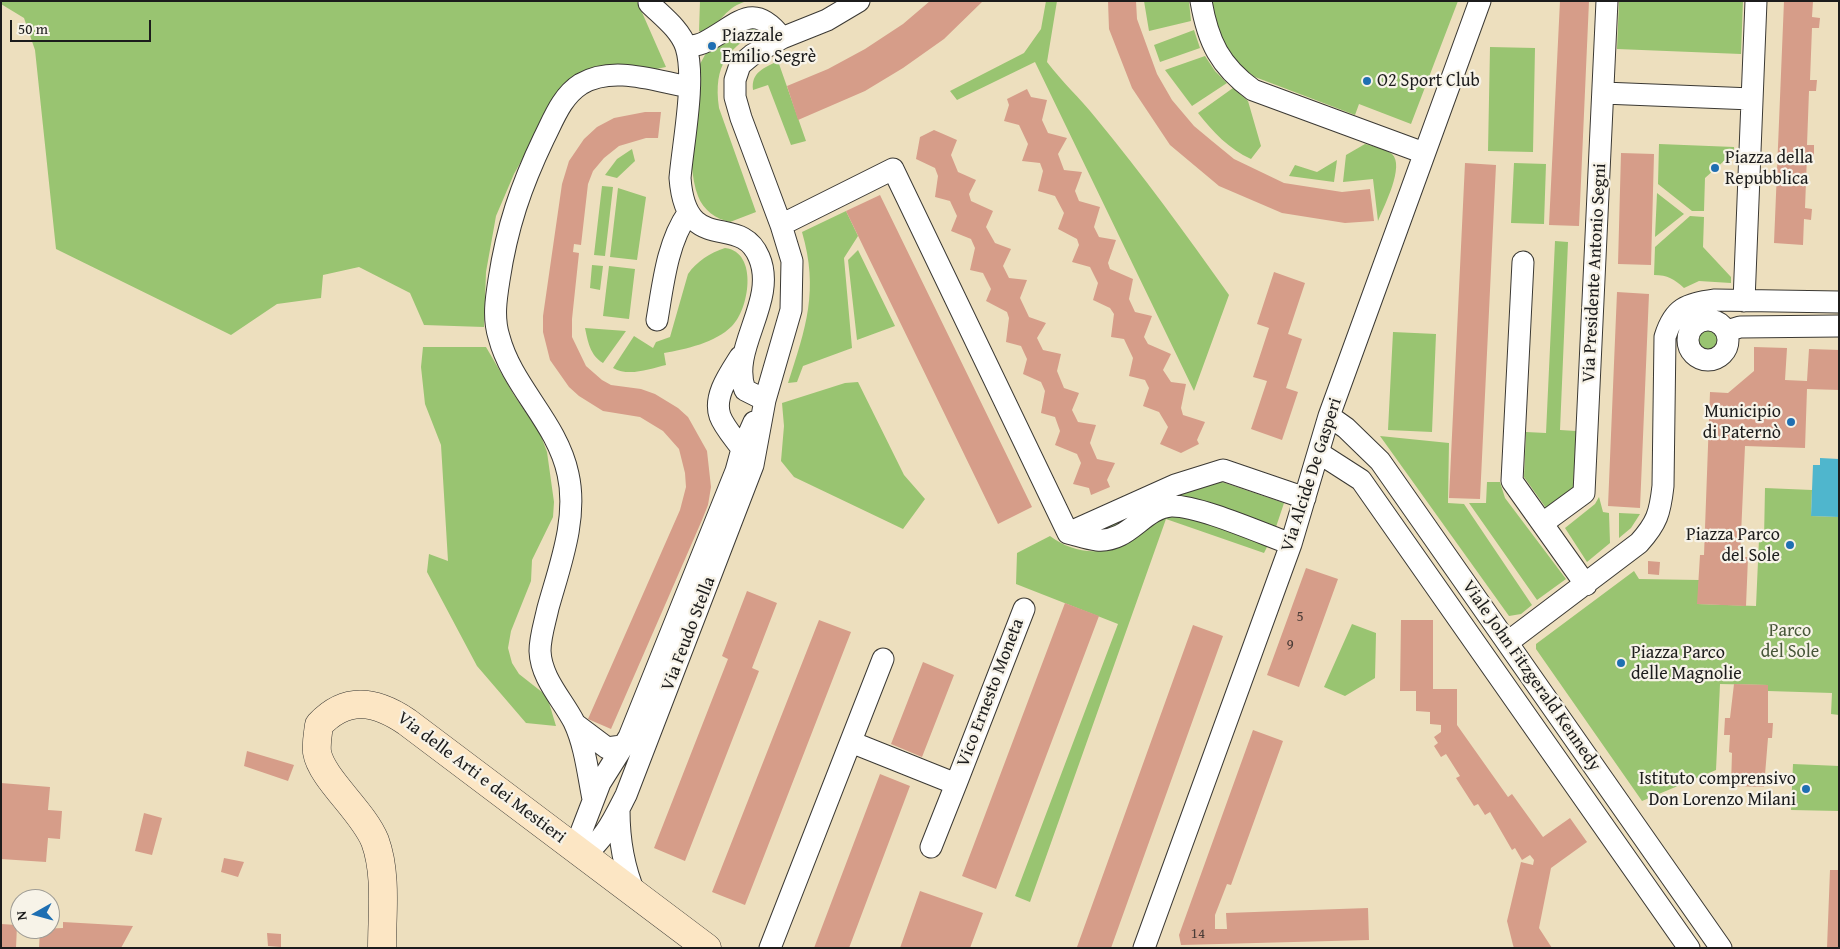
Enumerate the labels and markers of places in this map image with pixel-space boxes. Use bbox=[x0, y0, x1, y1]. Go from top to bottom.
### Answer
place label: Piazzale Emilio Segrè bbox=[722, 25, 816, 68]
marker: Piazzale Emilio Segrè bbox=[706, 40, 718, 52]
place label: O2 Sport Club bbox=[1377, 70, 1480, 92]
marker: O2 Sport Club bbox=[1361, 75, 1373, 87]
place label: Piazza della Repubblica bbox=[1725, 147, 1813, 190]
marker: Piazza della Repubblica bbox=[1709, 162, 1721, 174]
place label: Municipio di Paternò bbox=[1703, 401, 1781, 444]
marker: Municipio di Paternò bbox=[1785, 416, 1797, 428]
place label: Piazza Parco del Sole bbox=[1686, 524, 1780, 566]
marker: Piazza Parco del Sole bbox=[1784, 539, 1796, 551]
place label: Piazza Parco delle Magnolie bbox=[1631, 642, 1742, 684]
marker: Piazza Parco delle Magnolie bbox=[1615, 657, 1627, 669]
place label: Istituto comprensivo Don Lorenzo Milani bbox=[1639, 768, 1796, 811]
marker: Istituto comprensivo Don Lorenzo Milani bbox=[1800, 783, 1812, 795]

